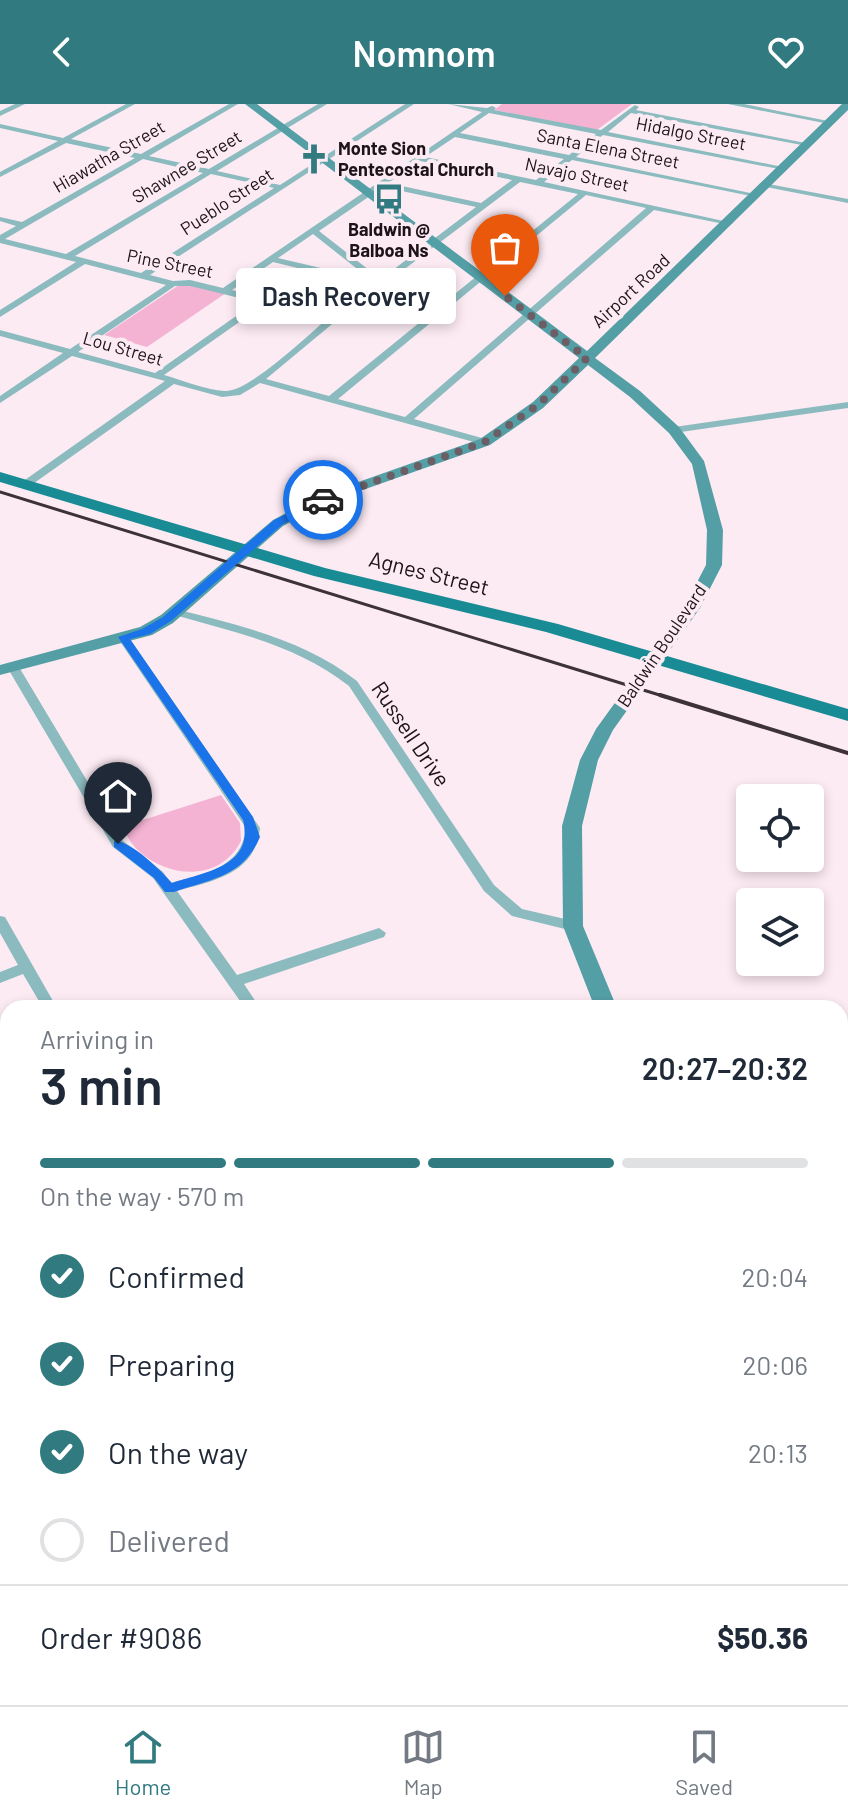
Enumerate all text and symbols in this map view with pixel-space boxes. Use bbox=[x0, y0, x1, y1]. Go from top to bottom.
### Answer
icon: back bbox=[40, 30, 84, 74]
icon: heart bbox=[764, 30, 808, 74]
text: Nomnom bbox=[352, 31, 496, 74]
street label: Hidalgo Street bbox=[634, 112, 748, 154]
street label: Hiawatha Street bbox=[49, 115, 168, 197]
street label: Santa Elena Street bbox=[535, 123, 681, 173]
street label: Shawnee Street bbox=[128, 125, 245, 207]
place label: Monte Sion Pentecostal Church bbox=[338, 137, 494, 180]
church icon: Monte Sion Pentecostal Church bbox=[297, 142, 331, 176]
street label: Navajo Street bbox=[523, 152, 631, 196]
street label: Pueblo Street bbox=[176, 163, 277, 239]
bus stop icon: Baldwin @ Balboa Ns bbox=[372, 182, 406, 216]
pin bbox=[471, 214, 539, 296]
place label: Baldwin @ Balboa Ns bbox=[348, 218, 430, 261]
icon: bag bbox=[483, 226, 527, 270]
street label: Pine Street bbox=[125, 244, 215, 282]
street label: Airport Road bbox=[587, 249, 674, 332]
callout: Dash Recovery bbox=[237, 268, 457, 324]
text: Dash Recovery bbox=[262, 280, 430, 311]
street label: Lou Street bbox=[81, 326, 166, 370]
courier bbox=[283, 460, 363, 540]
icon: car bbox=[301, 478, 345, 522]
street label: Agnes Street bbox=[366, 545, 492, 600]
street label: Baldwin Boulevard bbox=[612, 580, 710, 711]
street label: Russell Drive bbox=[367, 676, 457, 791]
pin bbox=[84, 762, 152, 844]
icon: home bbox=[96, 774, 140, 818]
map controls bbox=[736, 784, 824, 976]
button: locate bbox=[736, 784, 824, 872]
button: layers bbox=[736, 888, 824, 976]
text: Arriving in bbox=[40, 1023, 154, 1054]
text: 20:27–20:32 bbox=[642, 1050, 808, 1086]
text: 3 min bbox=[40, 1053, 163, 1115]
text: On the way · 570 m bbox=[40, 1180, 244, 1211]
icon: check bbox=[40, 1254, 84, 1298]
text: Confirmed bbox=[108, 1258, 245, 1294]
text: 20:04 bbox=[742, 1261, 808, 1292]
icon: check bbox=[40, 1342, 84, 1386]
text: Preparing bbox=[108, 1346, 235, 1382]
text: 20:06 bbox=[742, 1349, 808, 1380]
icon: check bbox=[40, 1430, 84, 1474]
text: On the way bbox=[108, 1434, 248, 1470]
text: 20:13 bbox=[748, 1437, 808, 1468]
text: Delivered bbox=[108, 1522, 230, 1558]
text: Order #9086 bbox=[40, 1619, 202, 1655]
text: $50.36 bbox=[717, 1619, 808, 1655]
tab: Home bbox=[115, 1725, 171, 1799]
tab: Map bbox=[401, 1725, 445, 1799]
tab: Saved bbox=[675, 1725, 733, 1799]

